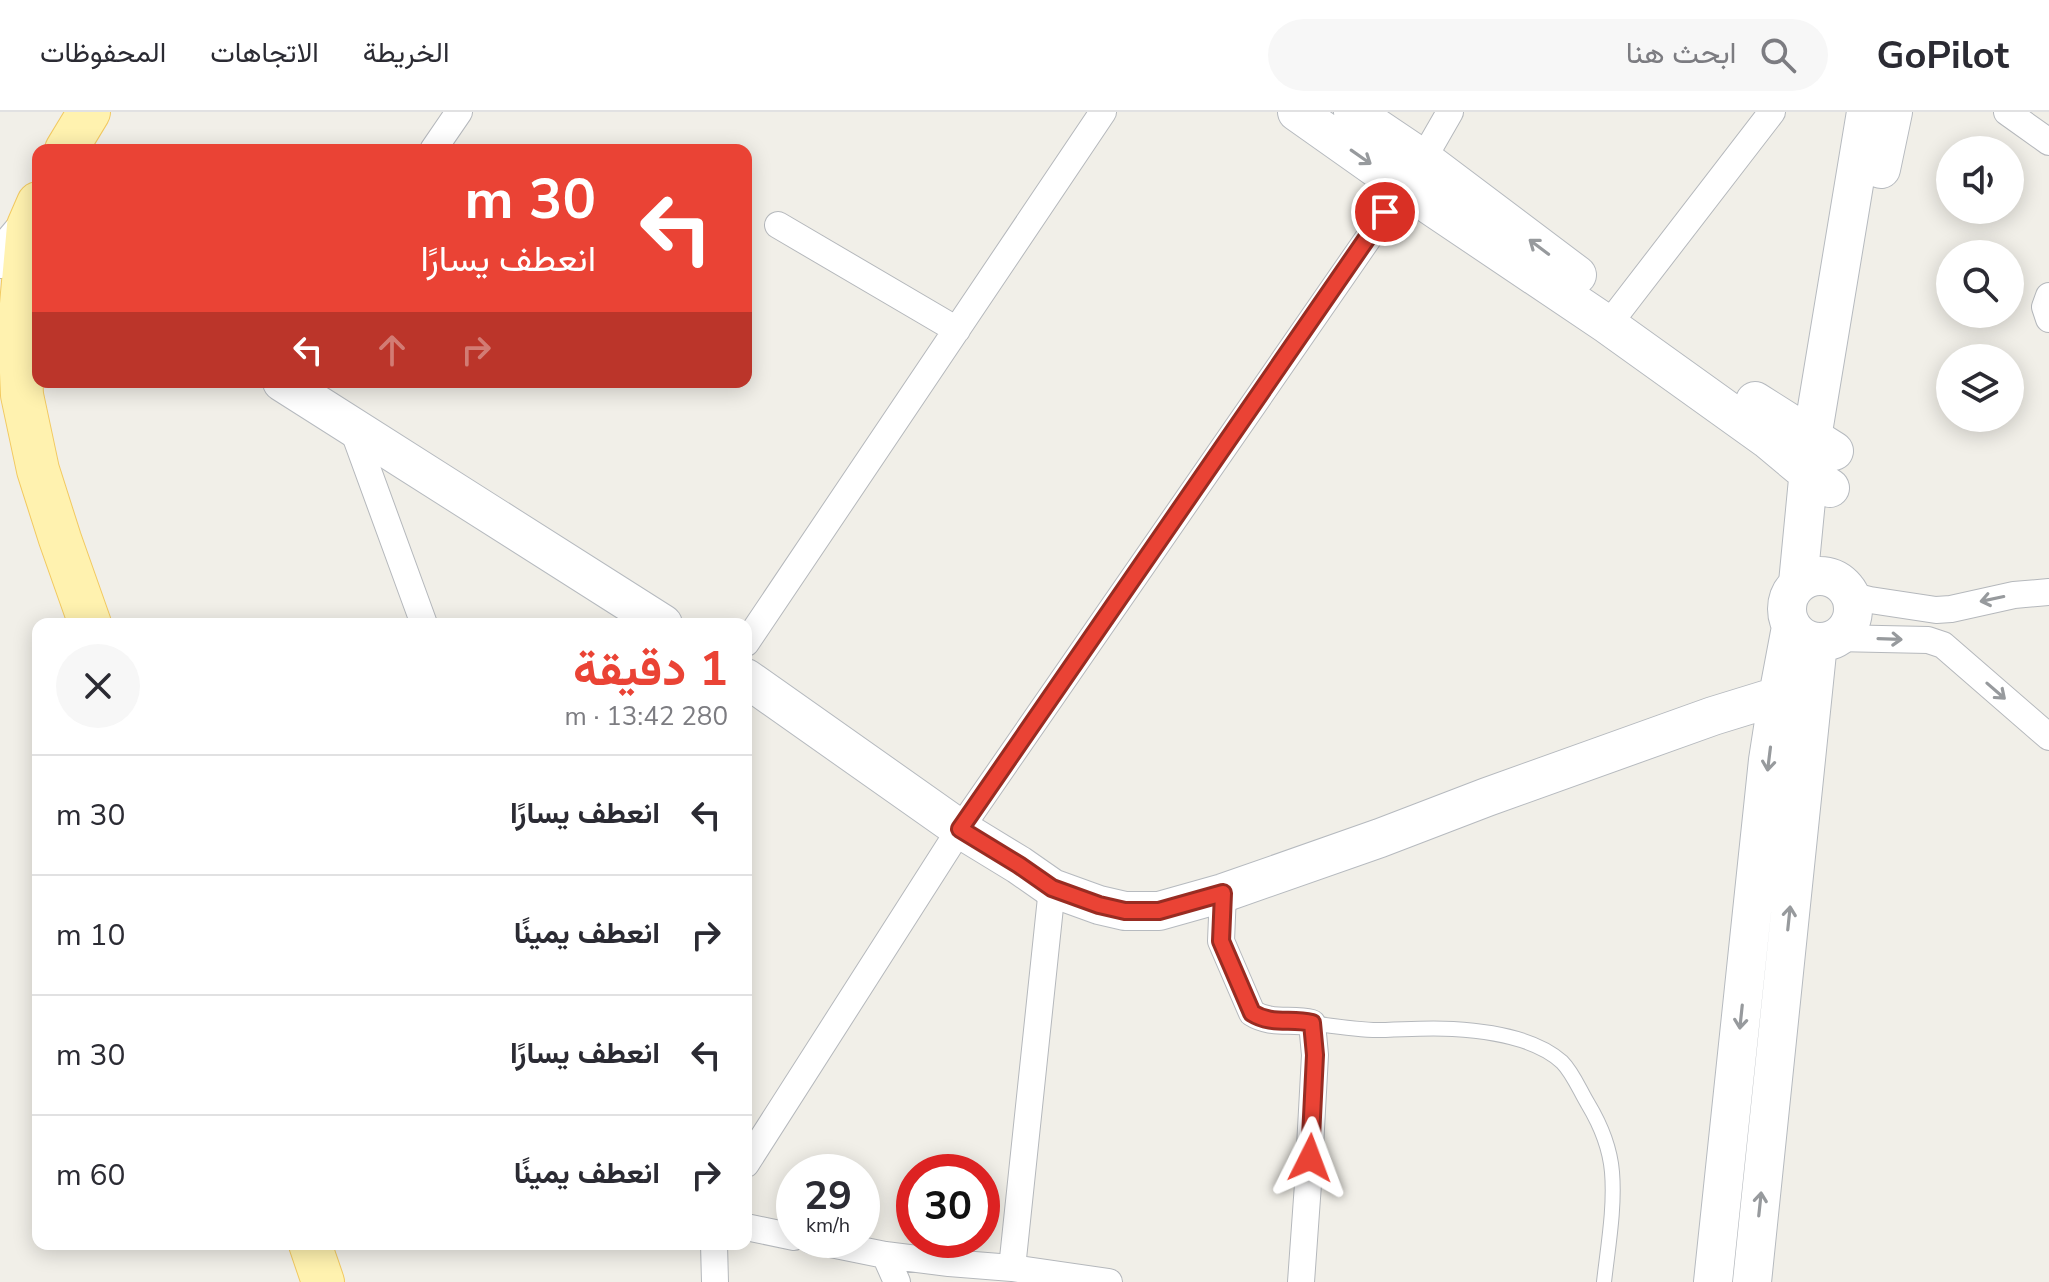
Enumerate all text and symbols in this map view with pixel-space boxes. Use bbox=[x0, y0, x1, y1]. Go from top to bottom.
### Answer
search box bbox=[1268, 19, 1828, 91]
text: GoPilot bbox=[1876, 30, 2009, 81]
text: ابحث هنا bbox=[1626, 33, 1736, 74]
icon: search bbox=[1756, 33, 1800, 77]
text: المحفوظات bbox=[40, 34, 166, 72]
text: الاتجاهات bbox=[210, 34, 319, 72]
text: الخريطة bbox=[363, 34, 449, 72]
map controls bbox=[1936, 136, 2024, 432]
button: sound bbox=[1936, 136, 2024, 224]
one-way arrow bbox=[1349, 149, 1371, 165]
text: 30 m bbox=[465, 161, 596, 238]
icon: left bbox=[624, 176, 728, 280]
pin bbox=[1351, 178, 1419, 246]
icon: arrive bbox=[1363, 190, 1407, 234]
text: انعطف يسارًا bbox=[421, 235, 596, 284]
one-way arrow bbox=[1529, 238, 1551, 255]
button: search bbox=[1936, 240, 2024, 328]
icon: left bbox=[286, 328, 330, 372]
icon: ahead bbox=[370, 328, 414, 372]
icon: right bbox=[454, 328, 498, 372]
button: layers bbox=[1936, 344, 2024, 432]
one-way arrow bbox=[1980, 592, 2005, 607]
one-way arrow bbox=[1876, 631, 1903, 646]
text: 1 دقيقة bbox=[573, 636, 728, 702]
button: close bbox=[56, 644, 140, 728]
one-way arrow bbox=[1986, 682, 2006, 700]
text: 280 m · 13:42 bbox=[565, 699, 728, 734]
one-way arrow bbox=[1761, 745, 1776, 771]
text: انعطف يسارًا bbox=[510, 793, 660, 834]
icon: left bbox=[684, 793, 728, 837]
text: 30 m bbox=[56, 795, 125, 836]
one-way arrow bbox=[1782, 905, 1797, 932]
text: انعطف يمينًا bbox=[514, 913, 660, 954]
icon: right bbox=[684, 913, 728, 957]
text: 10 m bbox=[56, 915, 125, 956]
one-way arrow bbox=[1734, 1003, 1749, 1030]
text: انعطف يسارًا bbox=[510, 1033, 660, 1074]
icon: left bbox=[684, 1033, 728, 1077]
text: 30 m bbox=[56, 1035, 125, 1076]
position arrow bbox=[1268, 1116, 1352, 1200]
text: انعطف يمينًا bbox=[514, 1153, 660, 1194]
icon: right bbox=[684, 1153, 728, 1197]
speed limit sign: 30 bbox=[896, 1154, 1000, 1258]
text: 60 m bbox=[56, 1155, 125, 1196]
text: 29 bbox=[804, 1169, 852, 1223]
one-way arrow bbox=[1752, 1191, 1767, 1218]
text: km/h bbox=[806, 1212, 850, 1239]

